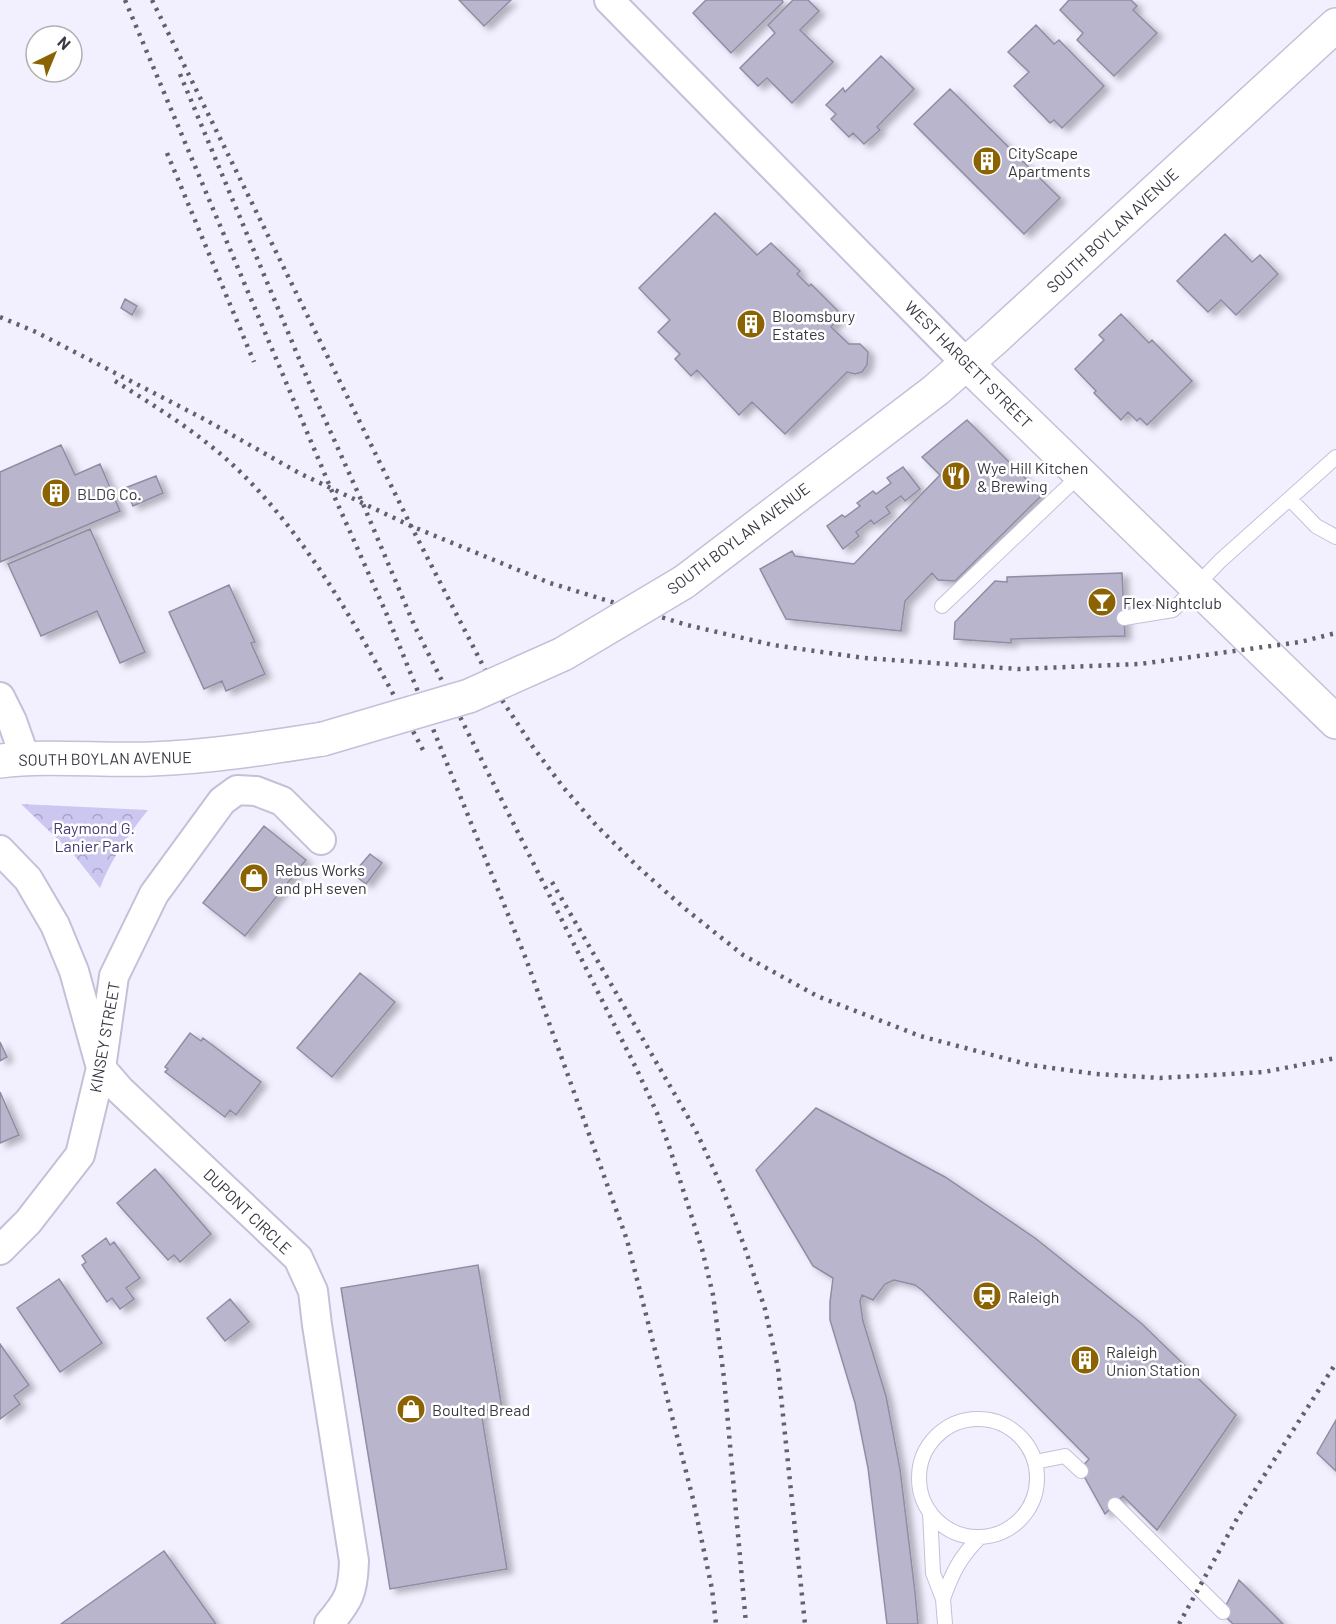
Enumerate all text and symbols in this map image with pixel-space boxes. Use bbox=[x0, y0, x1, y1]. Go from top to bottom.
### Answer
north arrow bbox=[24, 24, 84, 84]
text: N bbox=[54, 32, 75, 53]
place label: CityScape Apartments bbox=[1008, 143, 1090, 180]
building icon: CityScape Apartments bbox=[971, 145, 1003, 177]
street label: SOUTH BOYLAN AVENUE bbox=[1042, 164, 1182, 296]
street label: WEST HARGETT STREET bbox=[901, 296, 1037, 432]
place label: Bloomsbury Estates bbox=[772, 306, 856, 343]
building icon: Bloomsbury Estates bbox=[735, 308, 767, 340]
place label: Wye Hill Kitchen & Brewing bbox=[977, 458, 1088, 495]
restaurant icon: Wye Hill Kitchen & Brewing bbox=[940, 460, 972, 492]
building icon: BLDG Co. bbox=[40, 477, 72, 509]
street label: SOUTH BOYLAN AVENUE bbox=[663, 478, 813, 598]
place label: BLDG Co. bbox=[77, 484, 142, 503]
bar icon: Flex Nightclub bbox=[1086, 586, 1118, 618]
place label: Flex Nightclub bbox=[1123, 593, 1222, 612]
street label: SOUTH BOYLAN AVENUE bbox=[18, 747, 192, 769]
park label: Raymond G. Lanier Park bbox=[53, 818, 135, 855]
place label: Rebus Works and pH seven bbox=[275, 860, 367, 897]
shop icon: Rebus Works and pH seven bbox=[238, 862, 270, 894]
street label: KINSEY STREET bbox=[85, 980, 123, 1094]
street label: DUPONT CIRCLE bbox=[200, 1164, 296, 1258]
station icon: Raleigh bbox=[971, 1280, 1003, 1312]
place label: Raleigh bbox=[1008, 1287, 1059, 1306]
place label: Raleigh Union Station bbox=[1106, 1342, 1200, 1379]
building icon: Raleigh Union Station bbox=[1069, 1344, 1101, 1376]
shop icon: Boulted Bread bbox=[395, 1393, 427, 1425]
place label: Boulted Bread bbox=[432, 1400, 530, 1419]

